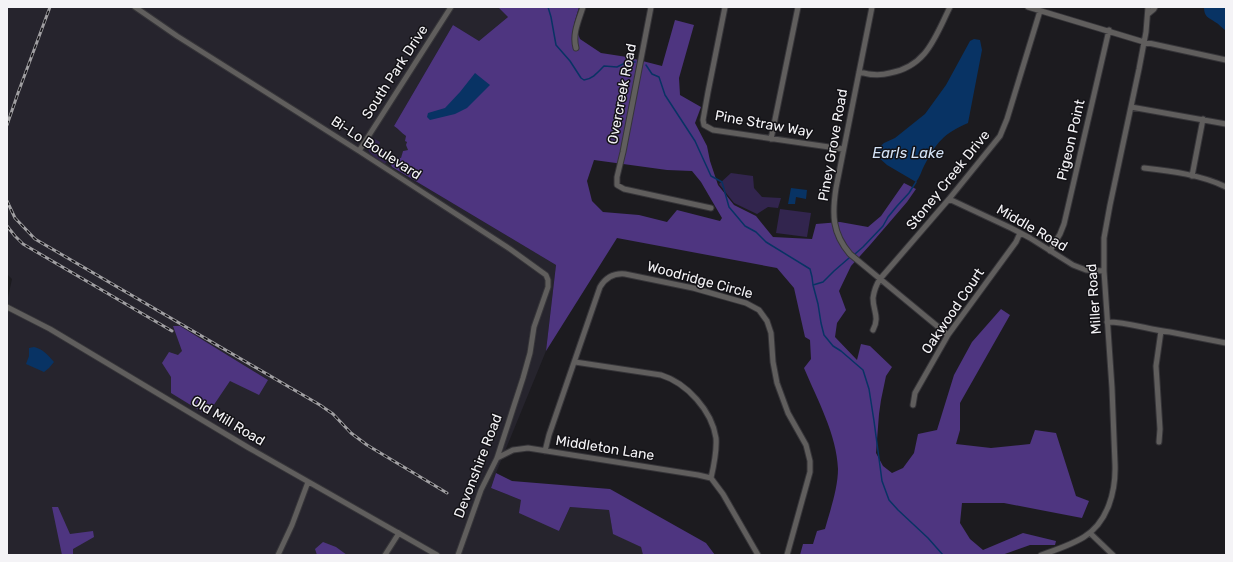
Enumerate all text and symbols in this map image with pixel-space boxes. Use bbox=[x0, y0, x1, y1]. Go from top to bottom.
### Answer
street label: South Park Drive bbox=[358, 22, 432, 122]
street label: Overcreek Road bbox=[604, 42, 640, 146]
street label: Piney Grove Road bbox=[815, 88, 851, 202]
street label: Pigeon Point bbox=[1053, 97, 1089, 182]
street label: Pine Straw Way bbox=[714, 107, 815, 141]
street label: Bi-Lo Boulevard bbox=[328, 113, 424, 183]
street label: Stoney Creek Drive bbox=[903, 127, 994, 233]
water label: Earls Lake bbox=[872, 144, 944, 162]
street label: Middle Road bbox=[994, 201, 1070, 255]
street label: Woodridge Circle bbox=[645, 258, 755, 302]
street label: Miller Road bbox=[1083, 263, 1105, 335]
street label: Oakwood Court bbox=[918, 264, 988, 357]
street label: Old Mill Road bbox=[188, 392, 268, 450]
street label: Devonshire Road bbox=[450, 412, 506, 520]
street label: Middleton Lane bbox=[554, 432, 656, 464]

